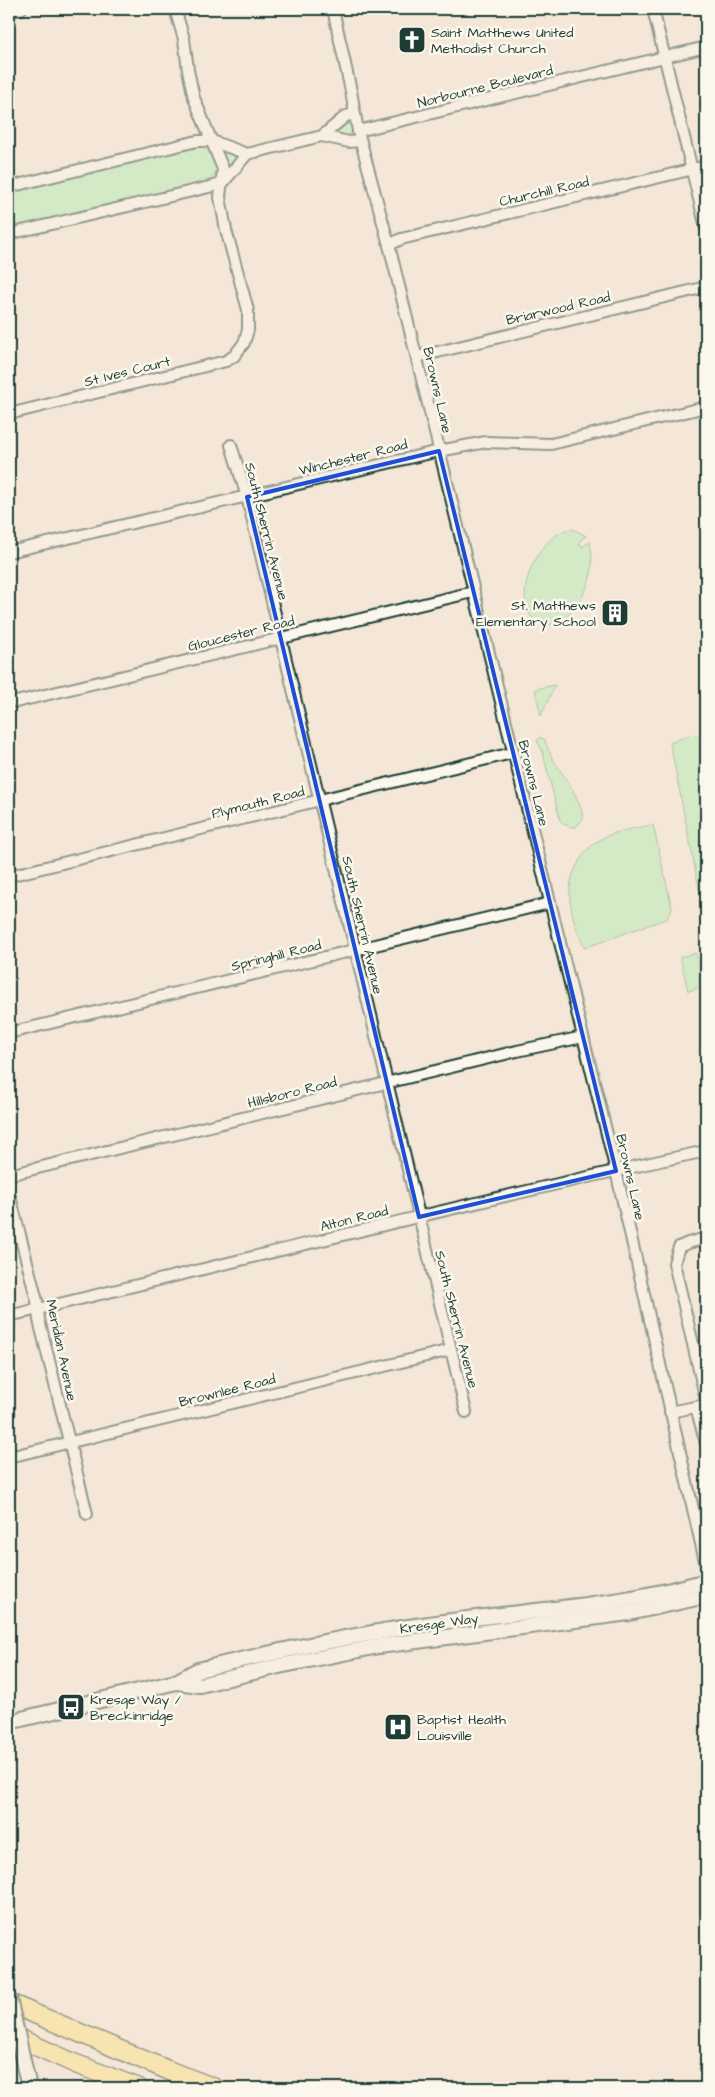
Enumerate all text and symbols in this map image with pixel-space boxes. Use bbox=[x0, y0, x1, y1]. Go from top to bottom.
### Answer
place label: Saint Matthews United Methodist Church bbox=[431, 23, 573, 59]
church icon: Saint Matthews United Methodist Church bbox=[397, 25, 427, 55]
street label: Norbourne Boulevard bbox=[415, 60, 555, 114]
street label: Churchill Road bbox=[497, 172, 591, 212]
street label: Briarwood Road bbox=[504, 287, 612, 331]
street label: Browns Lane bbox=[417, 345, 457, 436]
street label: St Ives Court bbox=[82, 352, 173, 392]
street label: Winchester Road bbox=[297, 435, 410, 481]
street label: South Sherrin Avenue bbox=[239, 460, 293, 603]
place label: St. Matthews Elementary School bbox=[476, 596, 596, 632]
building icon: St. Matthews Elementary School bbox=[600, 598, 630, 628]
street label: Gloucester Road bbox=[186, 611, 297, 657]
street label: Browns Lane bbox=[513, 738, 553, 829]
street label: Plymouth Road bbox=[210, 782, 307, 824]
street label: South Sherrin Avenue bbox=[336, 854, 388, 997]
street label: Springhill Road bbox=[229, 935, 323, 977]
street label: Hillsboro Road bbox=[246, 1072, 339, 1114]
street label: Browns Lane bbox=[610, 1132, 650, 1223]
street label: Alton Road bbox=[318, 1201, 390, 1237]
street label: South Sherrin Avenue bbox=[429, 1248, 483, 1391]
street label: Meridian Avenue bbox=[40, 1298, 82, 1403]
street label: Brownlee Road bbox=[177, 1369, 278, 1413]
street label: Kresge Way bbox=[399, 1609, 480, 1639]
place label: Kresge Way / Breckinridge bbox=[90, 1690, 182, 1726]
bus stop icon: Kresge Way / Breckinridge bbox=[56, 1692, 86, 1722]
place label: Baptist Health Louisville bbox=[417, 1710, 506, 1746]
hospital icon: Baptist Health Louisville bbox=[383, 1712, 413, 1742]

